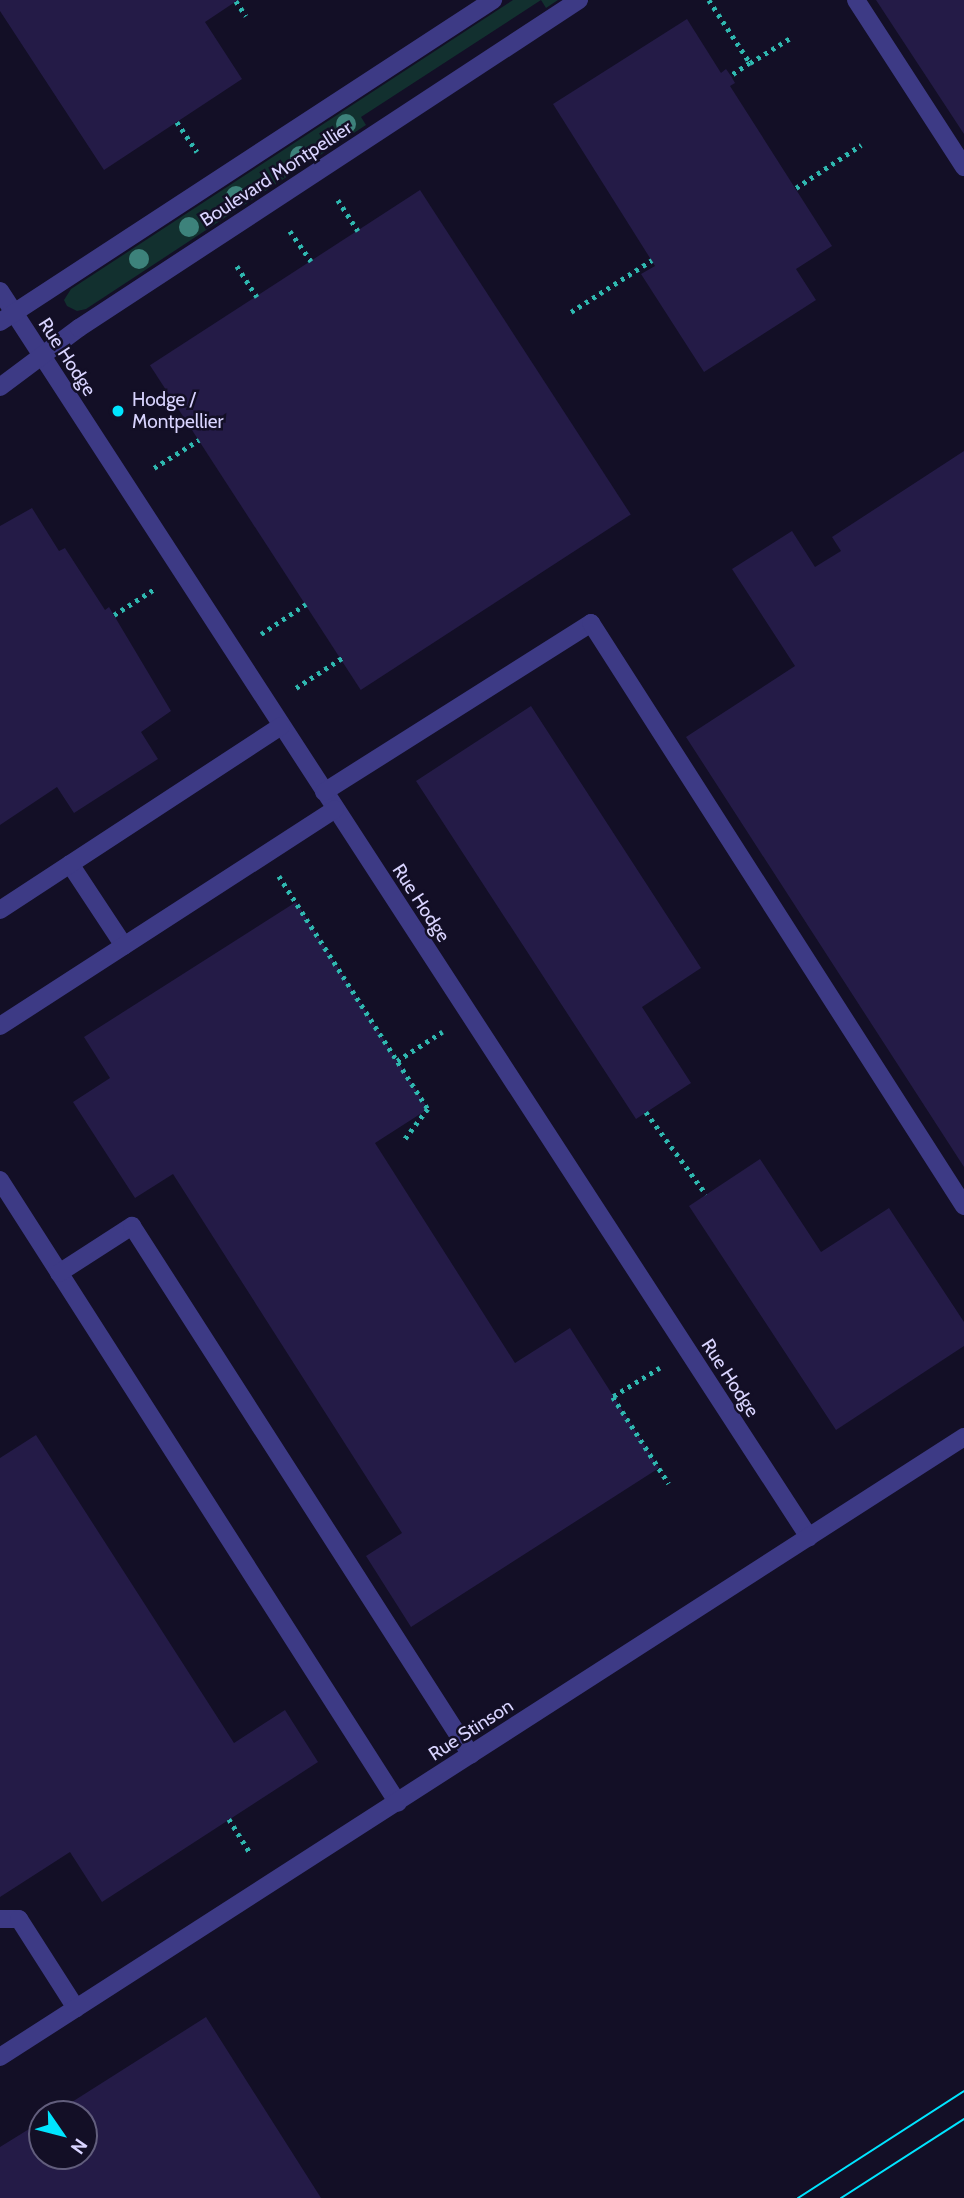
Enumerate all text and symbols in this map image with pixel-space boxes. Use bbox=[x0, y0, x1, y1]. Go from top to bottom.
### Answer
street label: Boulevard Montpellier bbox=[196, 116, 356, 232]
street label: Rue Hodge bbox=[33, 314, 101, 400]
place label: Hodge / Montpellier bbox=[132, 389, 224, 433]
marker: Hodge / Montpellier bbox=[110, 403, 126, 419]
street label: Rue Hodge bbox=[387, 860, 455, 946]
street label: Rue Hodge bbox=[696, 1335, 764, 1421]
street label: Rue Stinson bbox=[425, 1694, 517, 1766]
north arrow bbox=[28, 2100, 98, 2170]
text: N bbox=[66, 2134, 92, 2158]

